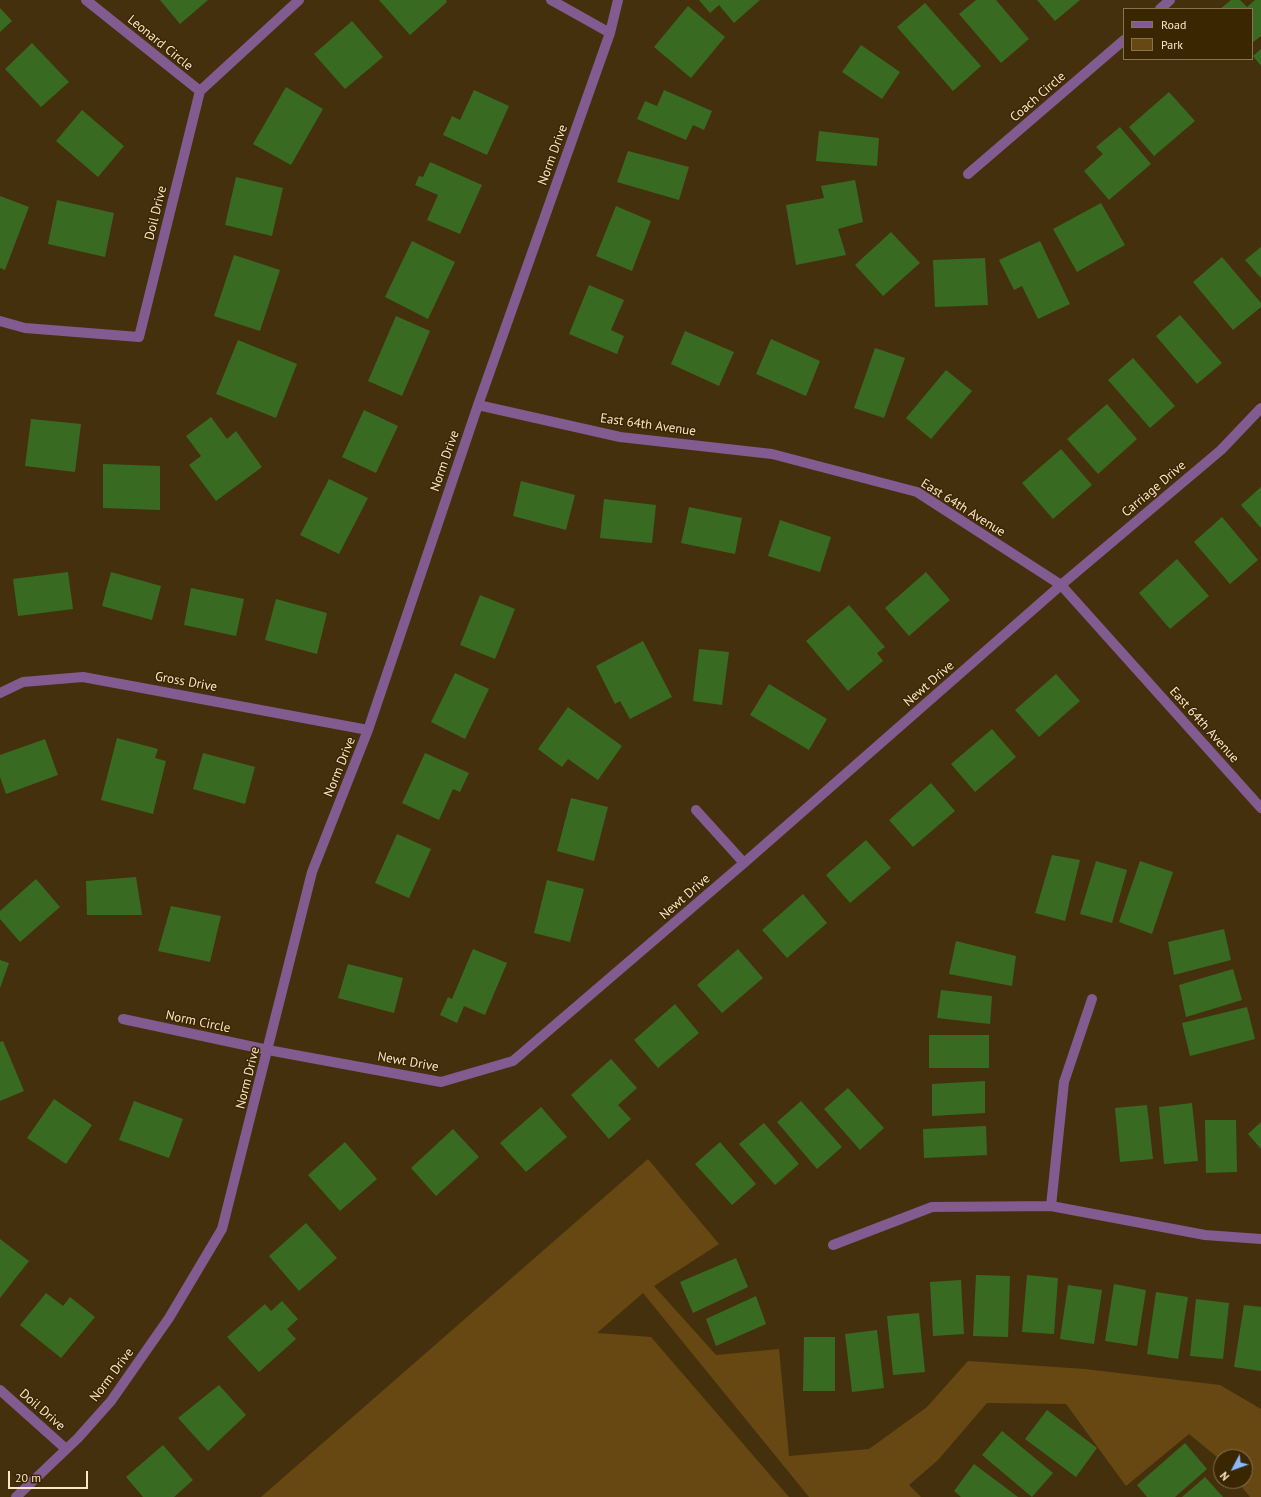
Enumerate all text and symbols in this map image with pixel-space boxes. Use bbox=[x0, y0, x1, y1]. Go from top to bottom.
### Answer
legend bbox=[1123, 8, 1253, 60]
street label: Leonard Circle bbox=[124, 12, 196, 74]
text: Road bbox=[1161, 17, 1186, 32]
text: Park bbox=[1161, 37, 1183, 52]
street label: Coach Circle bbox=[1007, 69, 1069, 125]
street label: Norm Drive bbox=[535, 123, 571, 187]
street label: Doil Drive bbox=[142, 184, 170, 242]
street label: East 64th Avenue bbox=[599, 411, 697, 439]
street label: Norm Drive bbox=[427, 429, 463, 493]
street label: Carriage Drive bbox=[1119, 458, 1189, 520]
street label: East 64th Avenue bbox=[918, 476, 1008, 540]
street label: Newt Drive bbox=[901, 658, 957, 710]
street label: Gross Drive bbox=[154, 669, 218, 695]
street label: East 64th Avenue bbox=[1166, 684, 1242, 766]
street label: Norm Drive bbox=[321, 735, 359, 799]
street label: Newt Drive bbox=[657, 871, 713, 923]
street label: Norm Circle bbox=[164, 1008, 232, 1036]
street label: Norm Drive bbox=[233, 1045, 263, 1111]
street label: Newt Drive bbox=[376, 1049, 440, 1075]
street label: Norm Drive bbox=[87, 1345, 137, 1405]
street label: Doil Drive bbox=[16, 1386, 68, 1434]
north arrow bbox=[1213, 1449, 1253, 1489]
scale bar bbox=[10, 1463, 90, 1489]
text: N bbox=[1217, 1469, 1232, 1484]
text: 20 m bbox=[15, 1470, 41, 1485]

